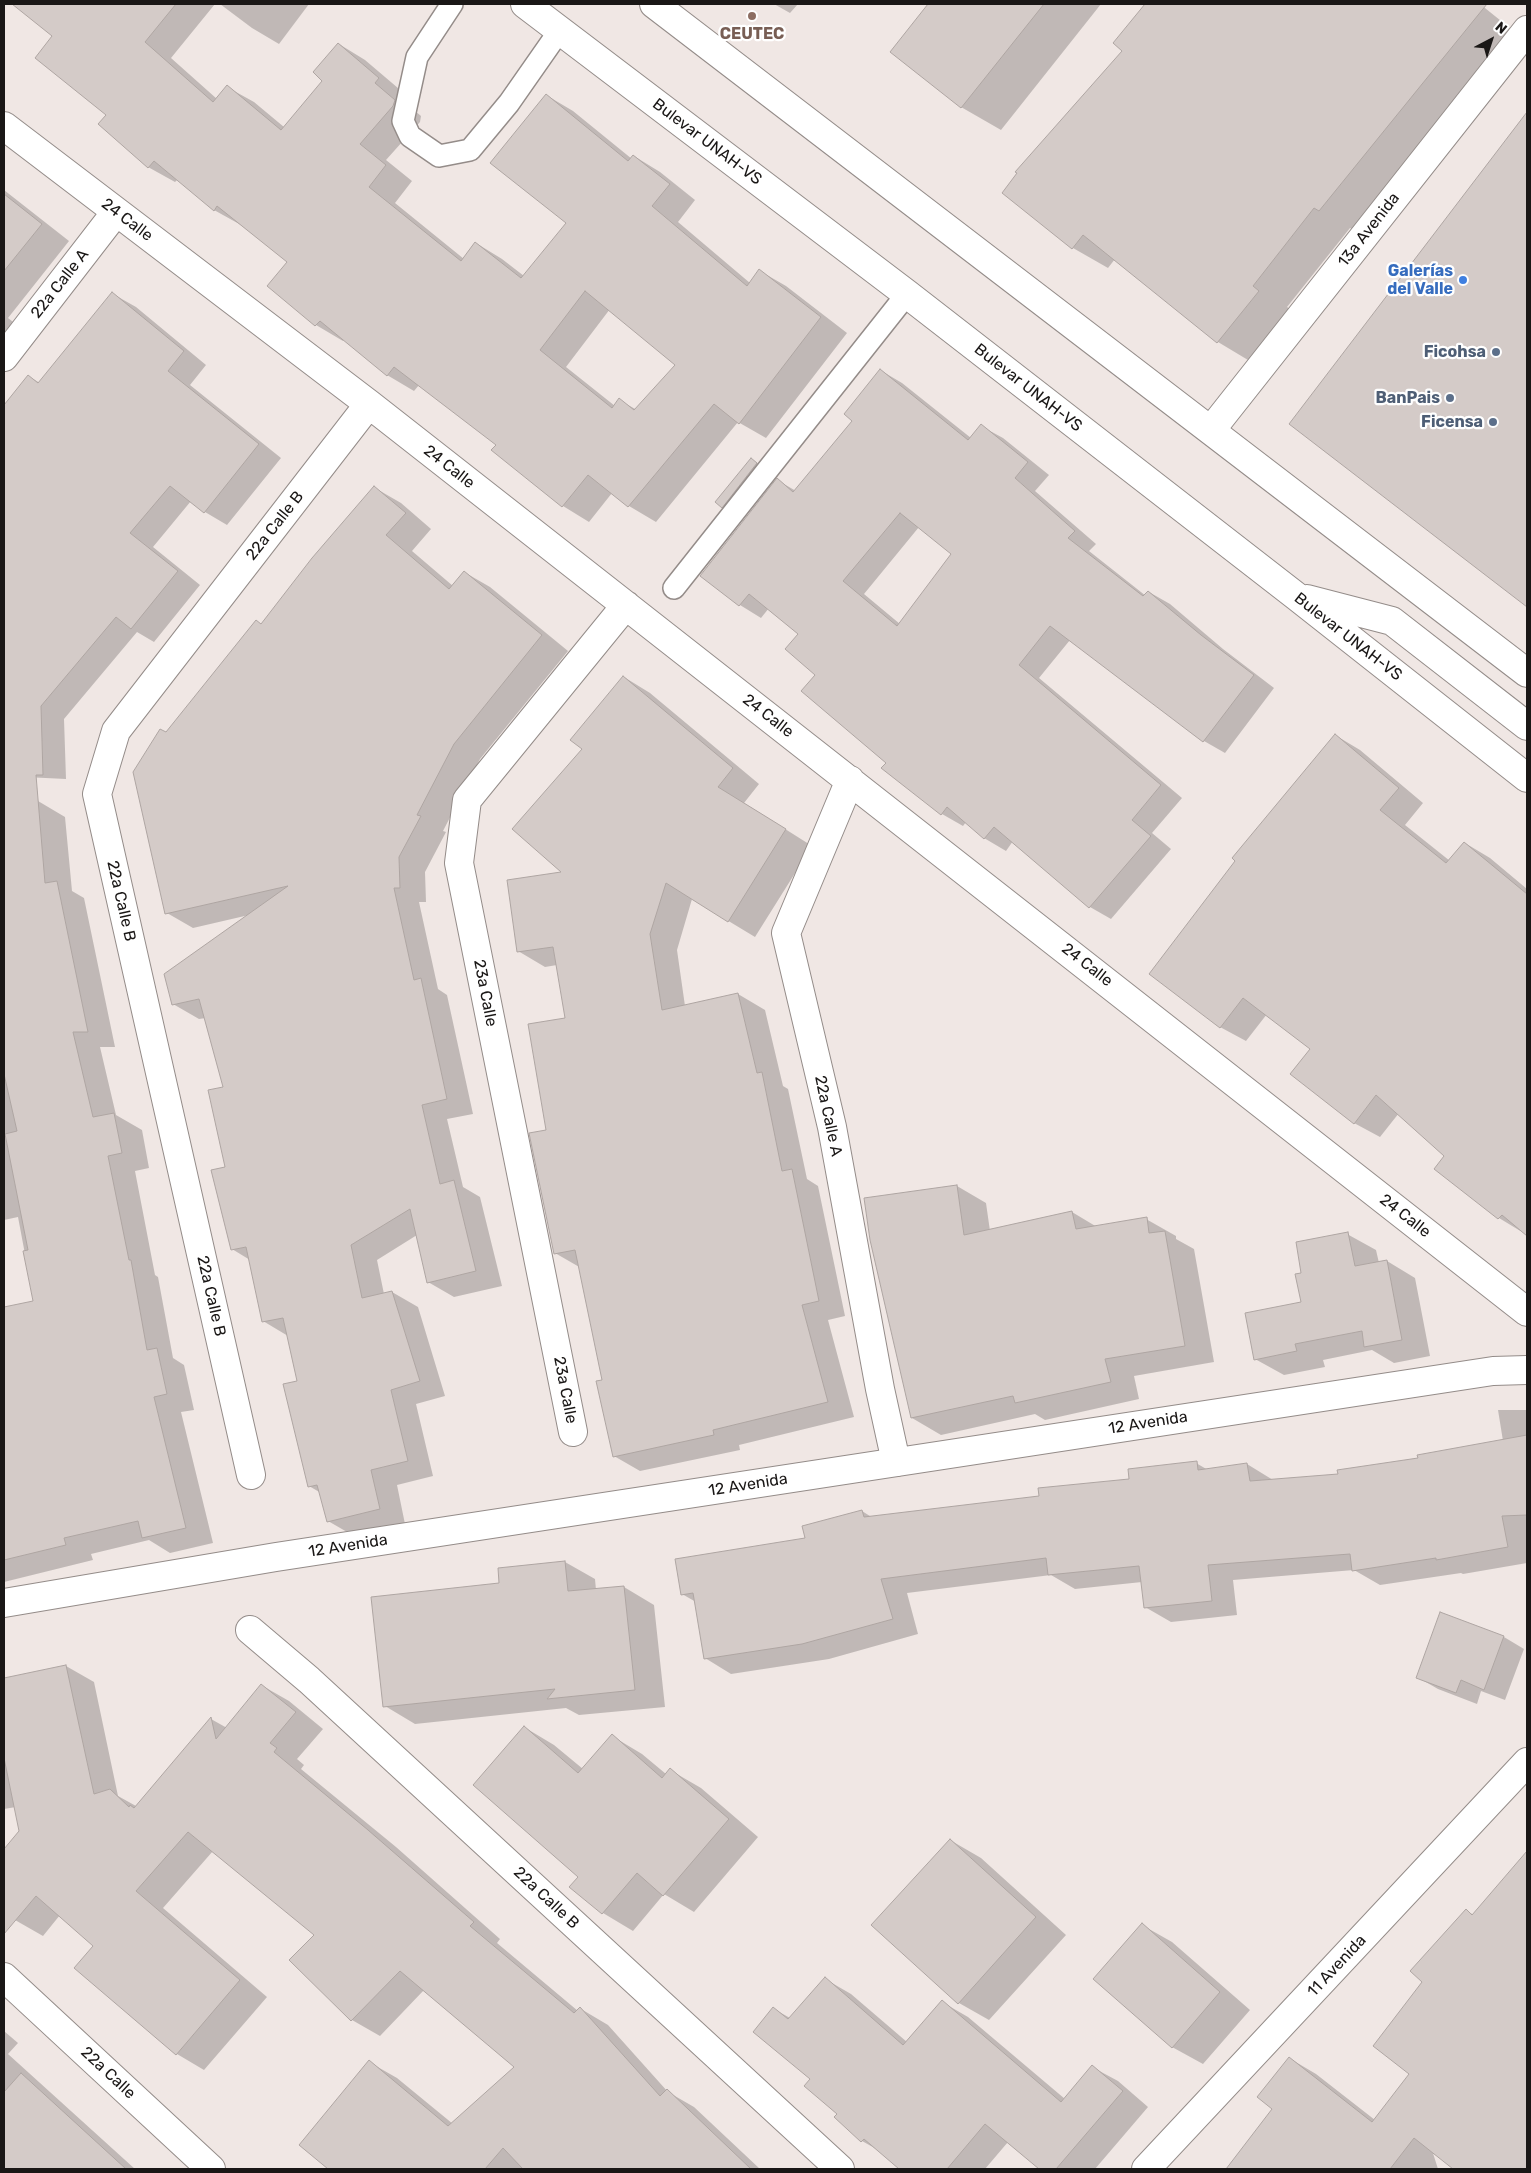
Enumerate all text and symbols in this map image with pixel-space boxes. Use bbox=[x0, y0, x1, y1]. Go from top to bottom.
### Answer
marker: CEUTEC bbox=[746, 10, 758, 22]
north arrow bbox=[1466, 15, 1516, 65]
text: N bbox=[1492, 18, 1510, 38]
place label: CEUTEC bbox=[720, 24, 784, 44]
street label: Bulevar UNAH-VS bbox=[649, 95, 765, 189]
street label: 13a Avenida bbox=[1334, 189, 1404, 271]
street label: 24 Calle bbox=[98, 194, 156, 246]
street label: 22a Calle A bbox=[27, 246, 93, 322]
place label: Galerías del Valle bbox=[1387, 261, 1453, 299]
marker: Galerías del Valle bbox=[1457, 274, 1469, 286]
street label: Bulevar UNAH-VS bbox=[970, 340, 1086, 436]
place label: Ficohsa bbox=[1424, 342, 1486, 362]
marker: Ficohsa bbox=[1490, 346, 1502, 358]
place label: BanPais bbox=[1376, 388, 1440, 408]
marker: BanPais bbox=[1444, 392, 1456, 404]
place label: Ficensa bbox=[1421, 412, 1483, 432]
marker: Ficensa bbox=[1487, 416, 1499, 428]
street label: 24 Calle bbox=[420, 441, 478, 493]
street label: 22a Calle B bbox=[242, 488, 308, 564]
street label: Bulevar UNAH-VS bbox=[1290, 589, 1406, 685]
street label: 24 Calle bbox=[739, 690, 797, 742]
street label: 22a Calle B bbox=[102, 859, 140, 943]
street label: 24 Calle bbox=[1058, 939, 1116, 991]
street label: 23a Calle bbox=[469, 958, 501, 1028]
street label: 22a Calle A bbox=[810, 1074, 846, 1158]
street label: 24 Calle bbox=[1376, 1190, 1434, 1242]
street label: 22a Calle B bbox=[192, 1254, 230, 1338]
street label: 23a Calle bbox=[549, 1355, 581, 1425]
street label: 12 Avenida bbox=[1107, 1407, 1189, 1439]
street label: 12 Avenida bbox=[707, 1469, 789, 1501]
street label: 12 Avenida bbox=[307, 1530, 389, 1562]
street label: 22a Calle B bbox=[509, 1863, 583, 1933]
street label: 11 Avenida bbox=[1304, 1931, 1370, 2001]
street label: 22a Calle bbox=[77, 2043, 139, 2103]

